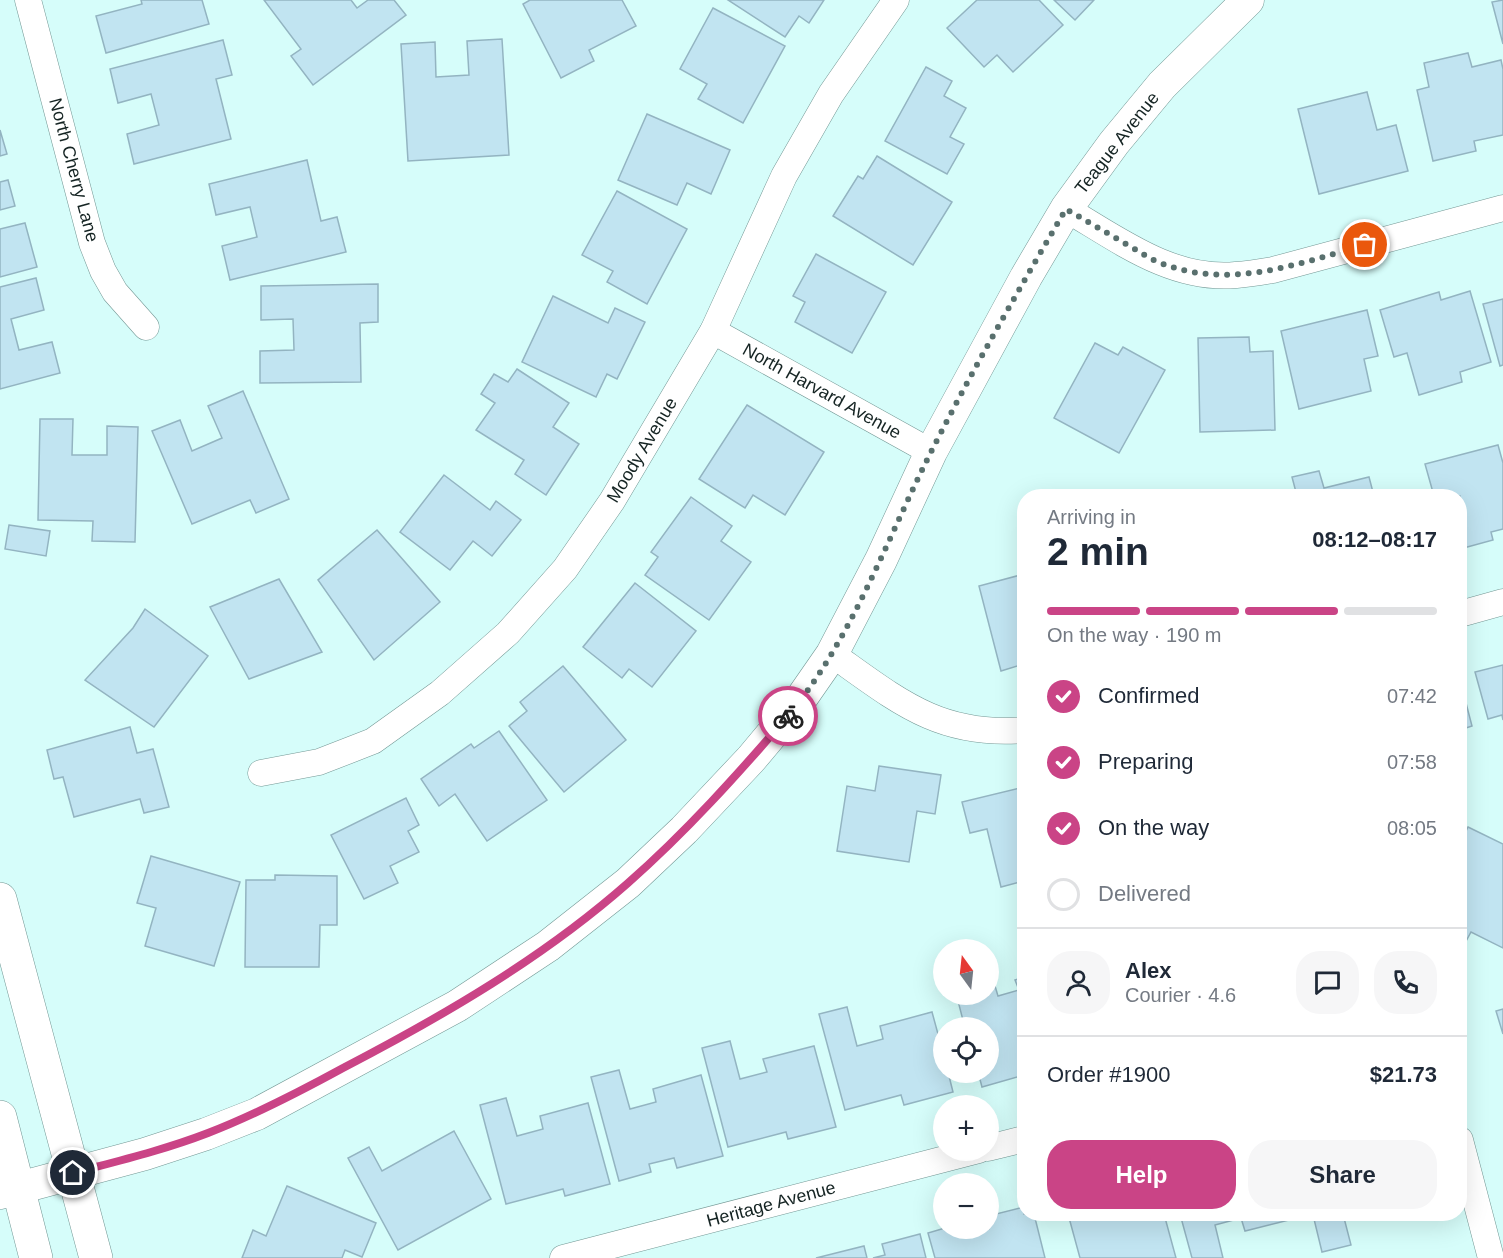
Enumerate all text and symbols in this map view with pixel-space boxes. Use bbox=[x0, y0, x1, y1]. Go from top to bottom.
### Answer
street label: Teague Avenue bbox=[1071, 88, 1163, 198]
street label: North Cherry Lane bbox=[45, 96, 103, 244]
pin bbox=[1339, 219, 1390, 270]
icon: bag bbox=[1348, 228, 1381, 261]
street label: North Harvard Avenue bbox=[739, 339, 905, 443]
street label: Moody Avenue bbox=[603, 394, 681, 506]
text: Arriving in bbox=[1047, 506, 1136, 528]
text: 08:12–08:17 bbox=[1312, 527, 1437, 552]
text: 2 min bbox=[1047, 530, 1149, 573]
text: On the way · 190 m bbox=[1047, 624, 1222, 646]
icon: check bbox=[1047, 680, 1080, 713]
text: Confirmed bbox=[1098, 683, 1199, 708]
text: 07:42 bbox=[1387, 685, 1437, 707]
courier bbox=[758, 686, 818, 746]
icon: bike bbox=[772, 700, 805, 733]
icon: check bbox=[1047, 746, 1080, 779]
text: Preparing bbox=[1098, 749, 1193, 774]
text: 07:58 bbox=[1387, 751, 1437, 773]
icon: check bbox=[1047, 812, 1080, 845]
text: On the way bbox=[1098, 815, 1209, 840]
text: 08:05 bbox=[1387, 817, 1437, 839]
text: Delivered bbox=[1098, 881, 1191, 906]
north arrow bbox=[933, 939, 999, 1005]
map controls bbox=[933, 939, 999, 1239]
button: person bbox=[1047, 951, 1110, 1014]
button: chat bbox=[1296, 951, 1359, 1014]
button: phone bbox=[1374, 951, 1437, 1014]
text: Alex bbox=[1125, 958, 1171, 983]
text: Courier · 4.6 bbox=[1125, 984, 1236, 1006]
button: locate bbox=[933, 1017, 999, 1083]
text: Order #1900 bbox=[1047, 1062, 1171, 1087]
text: $21.73 bbox=[1370, 1062, 1437, 1087]
button: + bbox=[933, 1095, 999, 1161]
button: Help bbox=[1047, 1140, 1236, 1209]
button: Share bbox=[1248, 1140, 1437, 1209]
pin bbox=[47, 1147, 98, 1198]
icon: home bbox=[56, 1156, 89, 1189]
button: − bbox=[933, 1173, 999, 1239]
street label: Heritage Avenue bbox=[704, 1177, 838, 1231]

